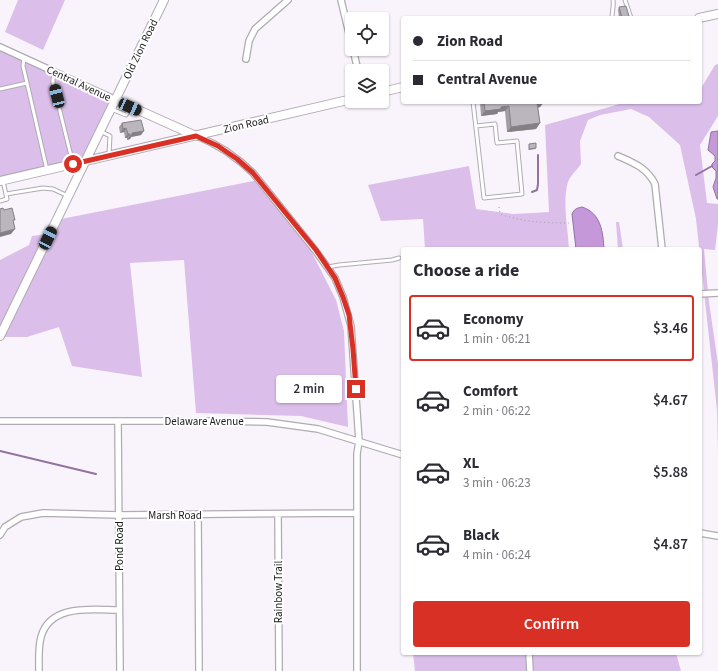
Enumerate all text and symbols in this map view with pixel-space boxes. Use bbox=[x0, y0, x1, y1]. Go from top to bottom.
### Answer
map controls bbox=[345, 12, 389, 108]
button: locate bbox=[345, 12, 389, 56]
street label: Old Zion Road bbox=[119, 17, 161, 82]
text: Zion Road bbox=[437, 31, 503, 52]
street label: Central Avenue bbox=[44, 62, 114, 105]
button: layers bbox=[345, 64, 389, 108]
text: Central Avenue bbox=[437, 69, 537, 90]
car bbox=[48, 83, 66, 109]
car bbox=[117, 97, 143, 117]
street label: Zion Road bbox=[222, 112, 270, 137]
route start bbox=[64, 155, 82, 173]
car bbox=[37, 225, 59, 251]
text: Choose a ride bbox=[413, 258, 519, 283]
text: Economy bbox=[463, 309, 524, 330]
icon: car bbox=[415, 310, 451, 346]
text: $3.46 bbox=[653, 318, 688, 339]
text: 1 min · 06:21 bbox=[463, 330, 531, 348]
callout: 2 min bbox=[276, 375, 342, 403]
text: 2 min bbox=[294, 380, 324, 398]
route end bbox=[347, 380, 365, 398]
text: Comfort bbox=[463, 381, 518, 402]
icon: car bbox=[415, 382, 451, 418]
text: $4.67 bbox=[653, 390, 688, 411]
text: 2 min · 06:22 bbox=[463, 402, 531, 420]
street label: Delaware Avenue bbox=[164, 414, 244, 429]
text: XL bbox=[463, 453, 479, 474]
icon: car bbox=[415, 454, 451, 490]
text: $5.88 bbox=[653, 462, 688, 483]
text: 3 min · 06:23 bbox=[463, 474, 531, 492]
street label: Marsh Road bbox=[148, 508, 202, 523]
street label: Pond Road bbox=[112, 521, 127, 571]
text: Black bbox=[463, 525, 500, 546]
icon: car bbox=[415, 526, 451, 562]
text: $4.87 bbox=[653, 534, 688, 555]
text: 4 min · 06:24 bbox=[463, 546, 531, 564]
street label: Rainbow Trail bbox=[271, 561, 286, 623]
button: Confirm bbox=[413, 601, 690, 647]

